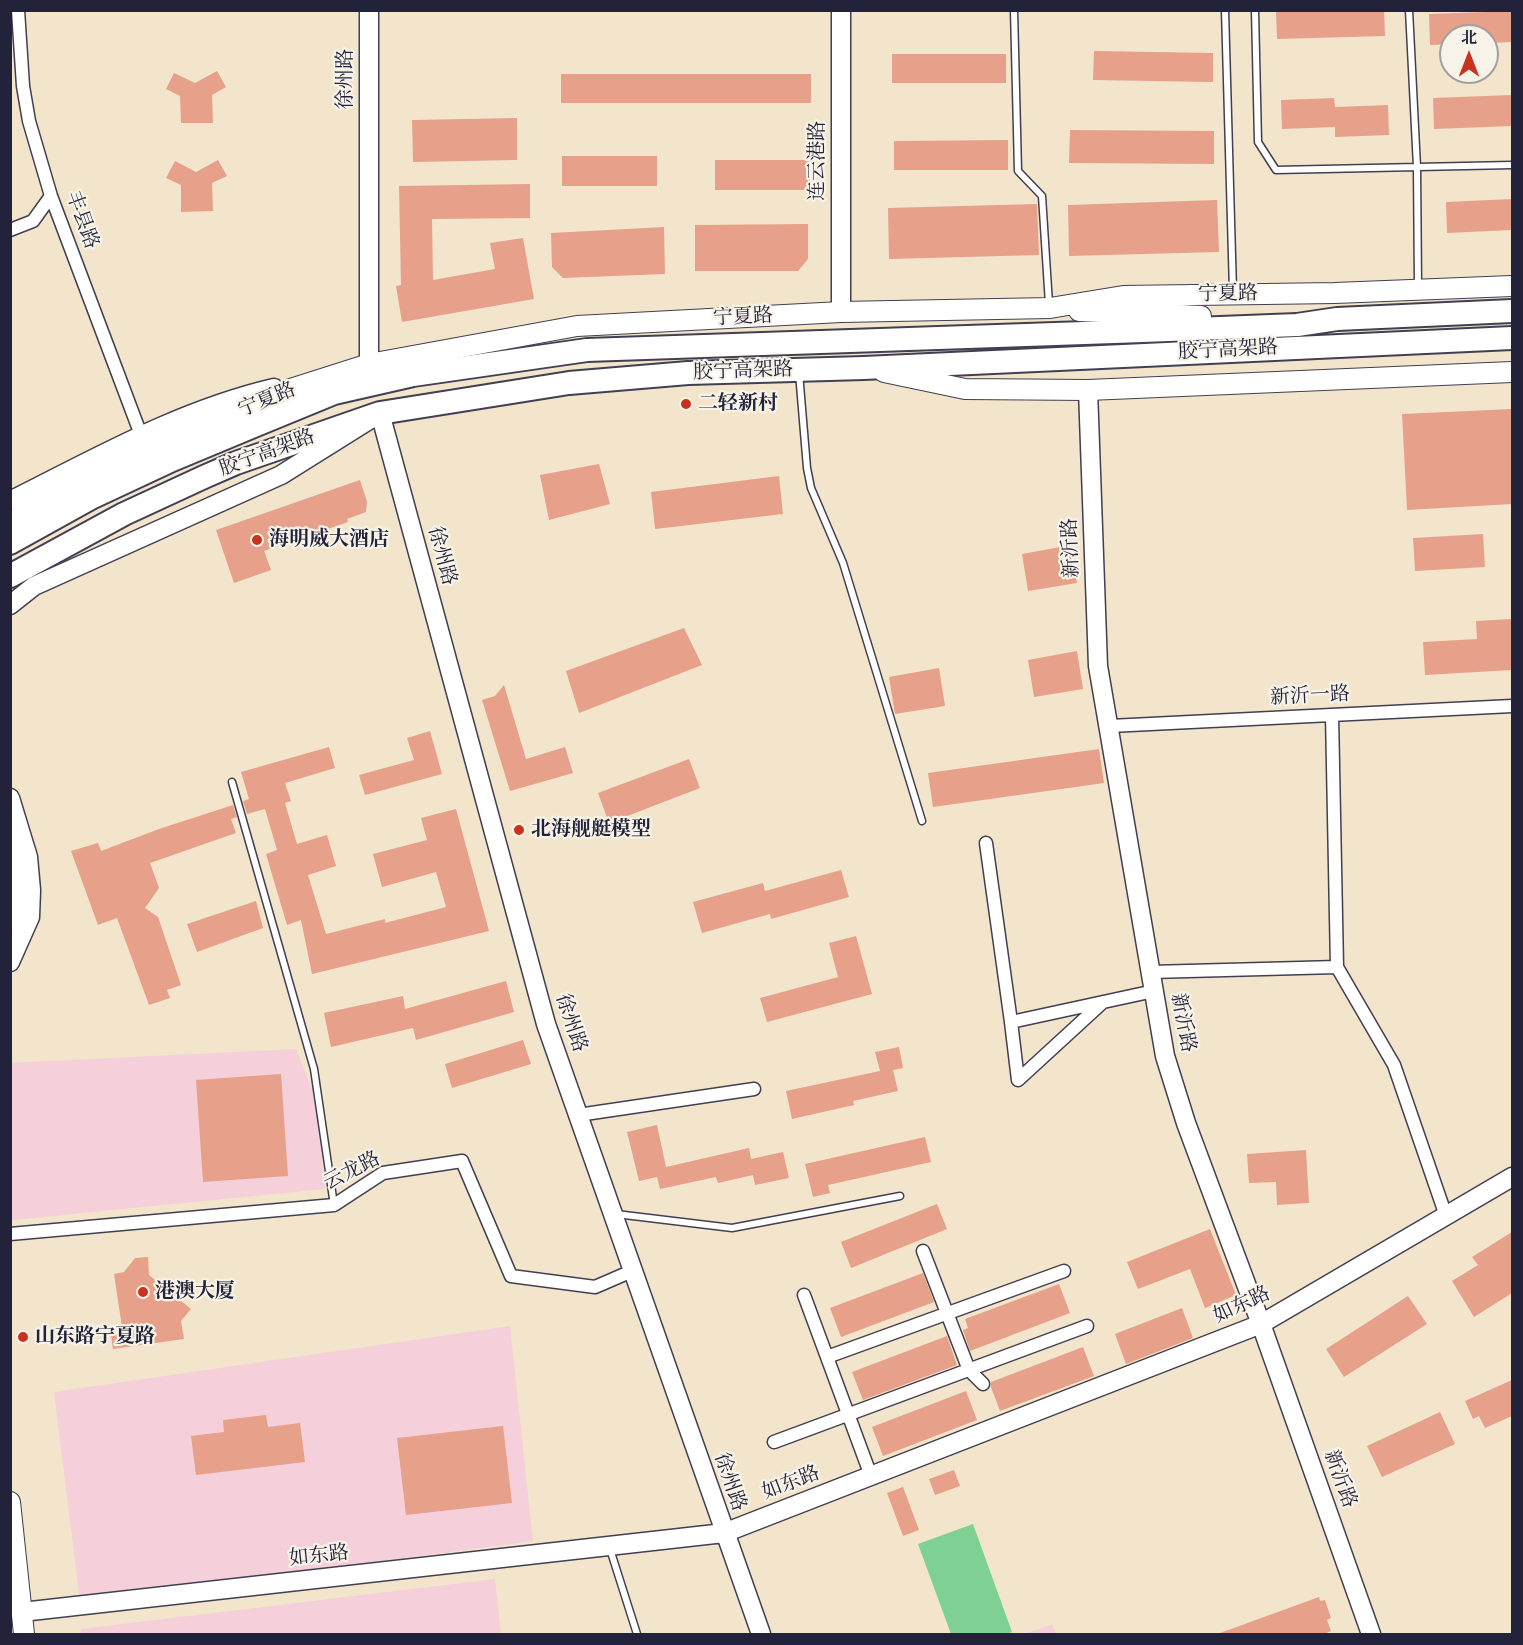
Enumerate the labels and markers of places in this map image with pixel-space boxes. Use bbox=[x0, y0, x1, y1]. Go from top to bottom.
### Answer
place label: 二轻新村 bbox=[698, 392, 778, 416]
marker: 二轻新村 bbox=[679, 397, 693, 411]
place label: 海明威大酒店 bbox=[269, 528, 389, 552]
marker: 海明威大酒店 bbox=[250, 533, 264, 547]
place label: 北海舰艇模型 bbox=[531, 818, 651, 842]
marker: 北海舰艇模型 bbox=[512, 823, 526, 837]
place label: 港澳大厦 bbox=[155, 1280, 235, 1304]
marker: 港澳大厦 bbox=[136, 1285, 150, 1299]
place label: 山东路宁夏路 bbox=[35, 1325, 155, 1349]
marker: 山东路宁夏路 bbox=[16, 1330, 30, 1344]

